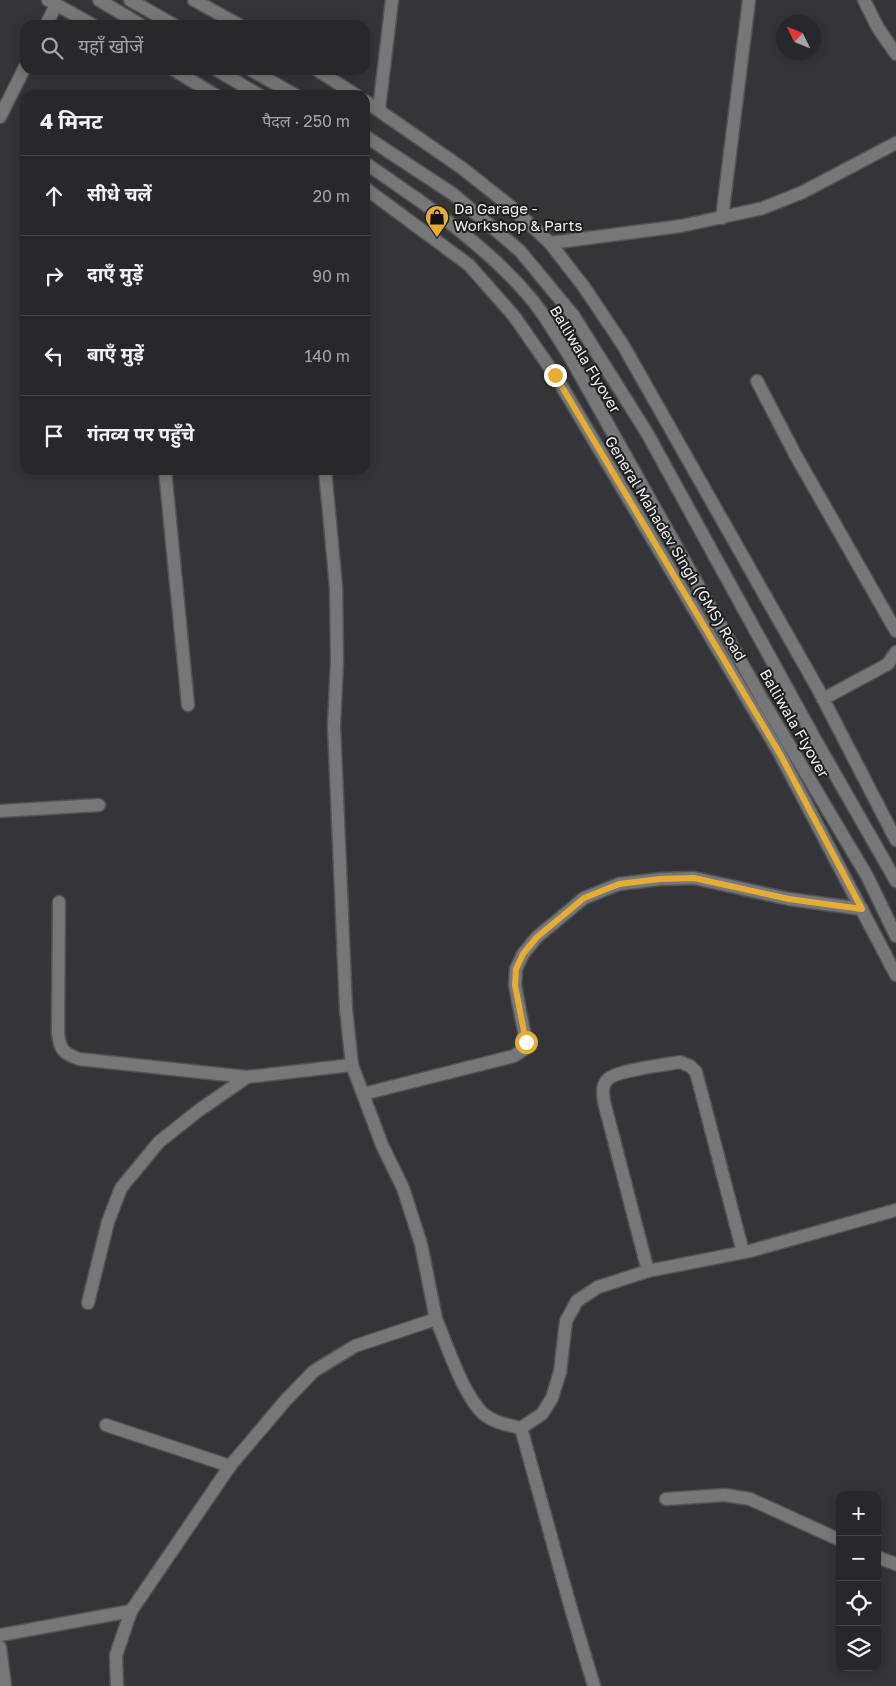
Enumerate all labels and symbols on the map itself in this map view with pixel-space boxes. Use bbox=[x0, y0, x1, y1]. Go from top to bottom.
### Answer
north arrow bbox=[776, 15, 821, 60]
place label: Da Garage - Workshop & Parts bbox=[454, 199, 582, 234]
shop icon: Da Garage - Workshop & Parts bbox=[424, 204, 450, 238]
street label: Balliwala Flyover bbox=[547, 302, 625, 416]
route end bbox=[544, 364, 567, 387]
street label: General Mahadev Singh (GMS) Road bbox=[602, 432, 750, 664]
street label: Balliwala Flyover bbox=[757, 666, 833, 781]
route start bbox=[515, 1031, 538, 1054]

